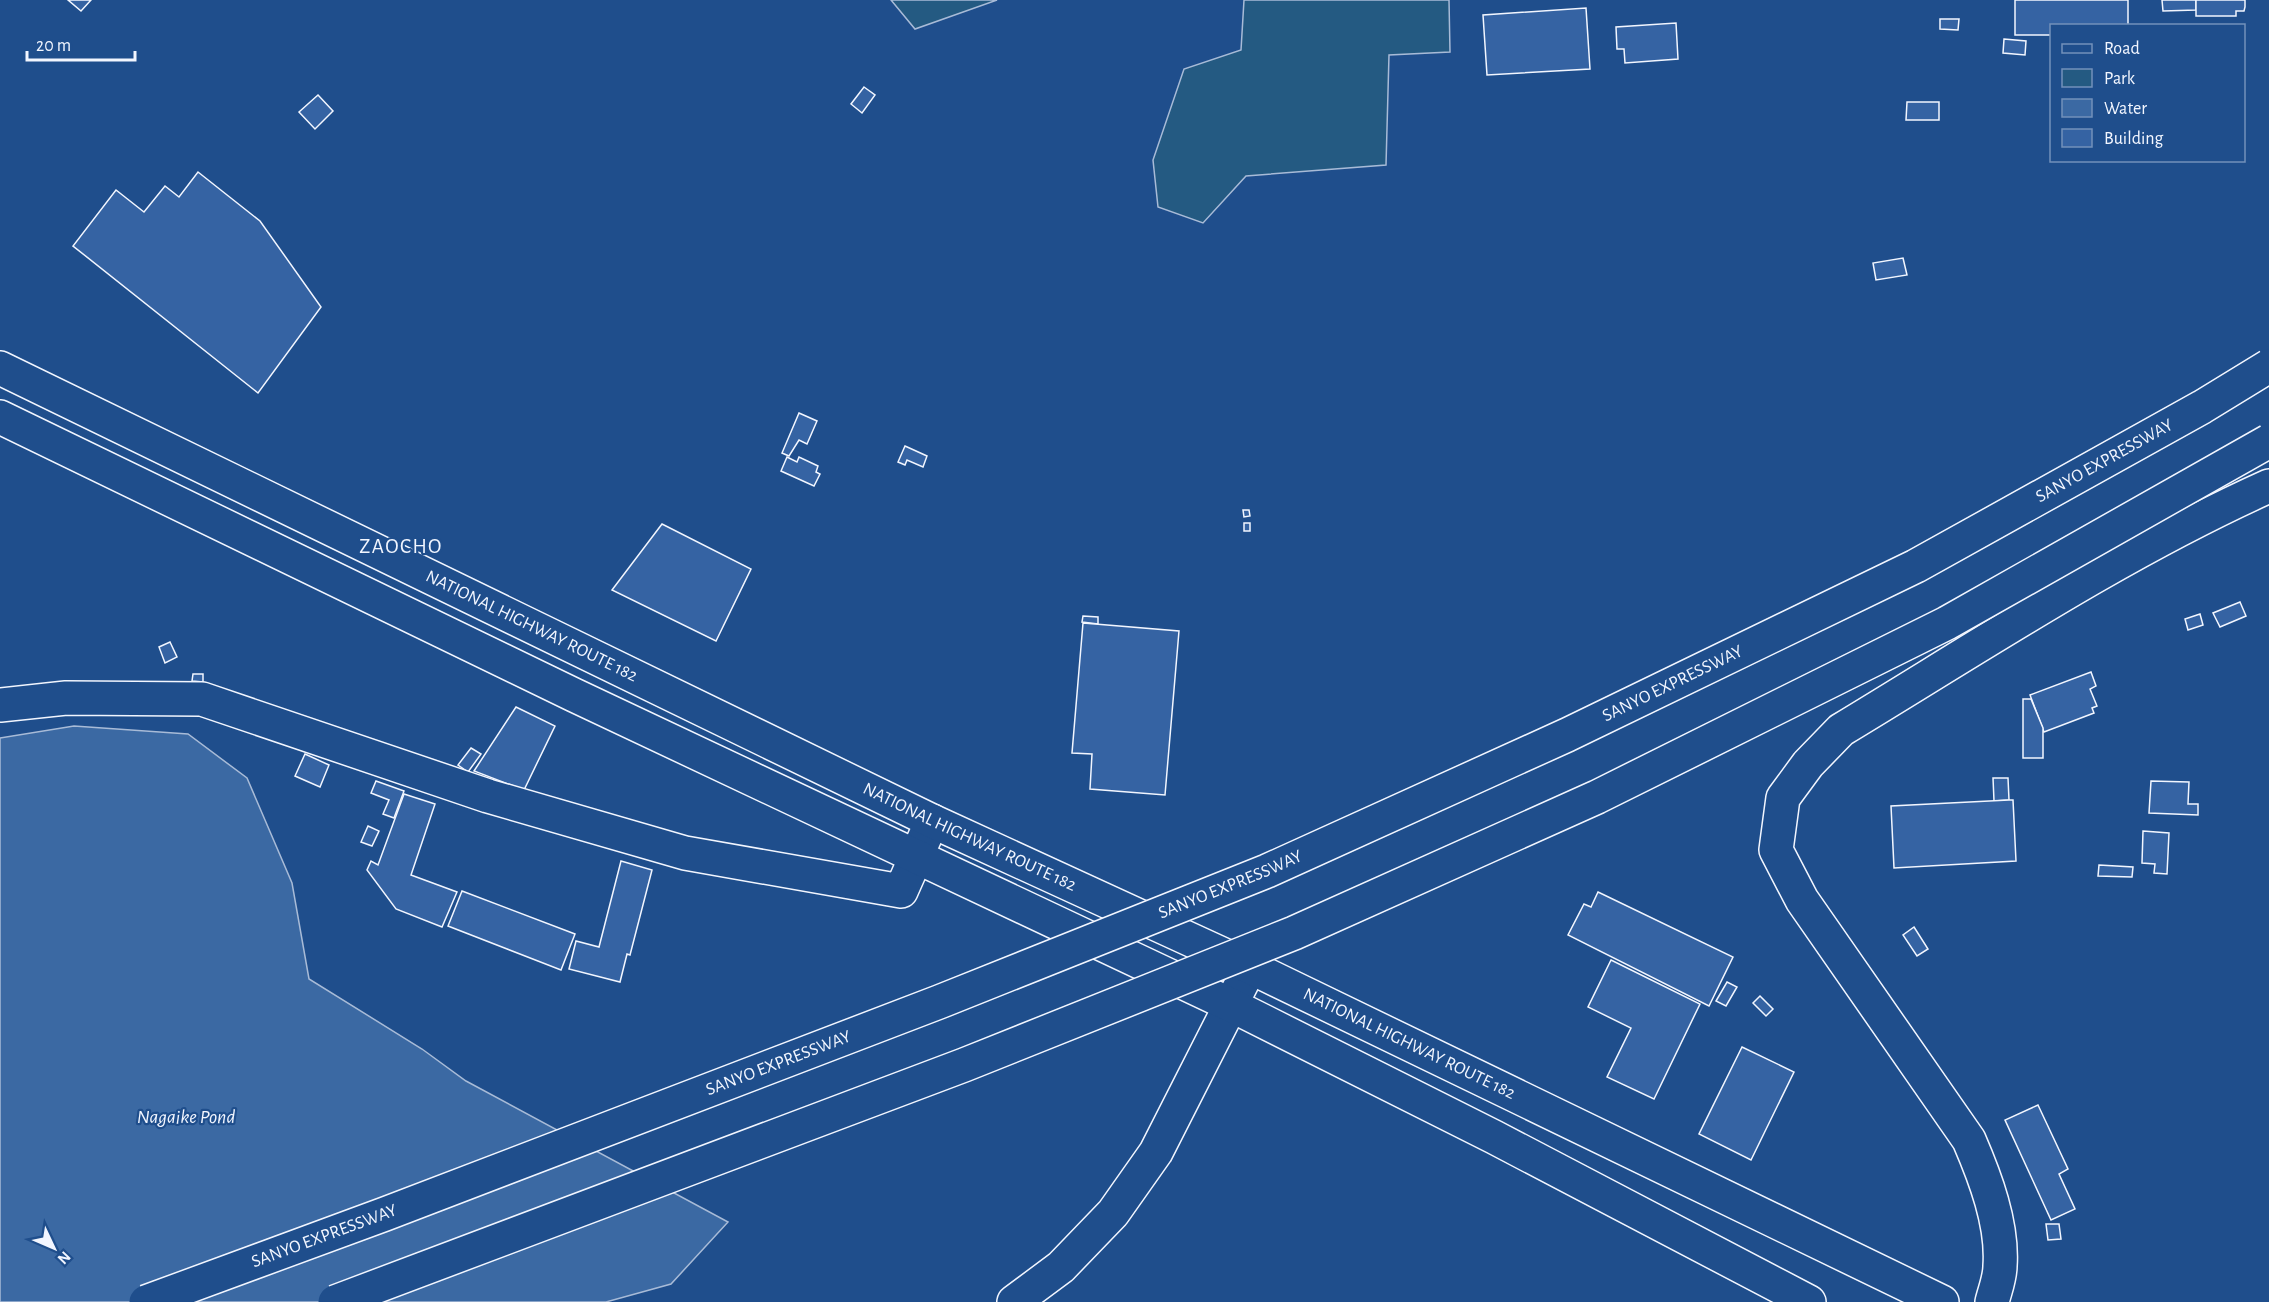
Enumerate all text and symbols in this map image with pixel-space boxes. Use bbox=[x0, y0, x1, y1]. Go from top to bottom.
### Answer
scale bar bbox=[27, 24, 135, 62]
legend bbox=[2050, 24, 2245, 162]
text: 20 m bbox=[36, 37, 71, 55]
text: Road bbox=[2104, 40, 2140, 58]
text: Park bbox=[2104, 70, 2136, 88]
text: Water bbox=[2104, 100, 2147, 118]
text: Building bbox=[2104, 130, 2164, 148]
street label: SANYO EXPRESSWAY bbox=[2033, 416, 2177, 506]
district label: ZAOCHO bbox=[359, 536, 443, 557]
street label: NATIONAL HIGHWAY ROUTE 182 bbox=[423, 567, 640, 685]
street label: SANYO EXPRESSWAY bbox=[1600, 642, 1746, 725]
street label: NATIONAL HIGHWAY ROUTE 182 bbox=[860, 780, 1079, 895]
street label: SANYO EXPRESSWAY bbox=[1156, 847, 1306, 922]
street label: NATIONAL HIGHWAY ROUTE 182 bbox=[1300, 985, 1518, 1103]
street label: SANYO EXPRESSWAY bbox=[703, 1027, 854, 1099]
water label: Nagaike Pond bbox=[137, 1107, 235, 1127]
street label: SANYO EXPRESSWAY bbox=[249, 1201, 400, 1271]
north arrow bbox=[24, 1218, 84, 1278]
text: N bbox=[54, 1248, 74, 1267]

